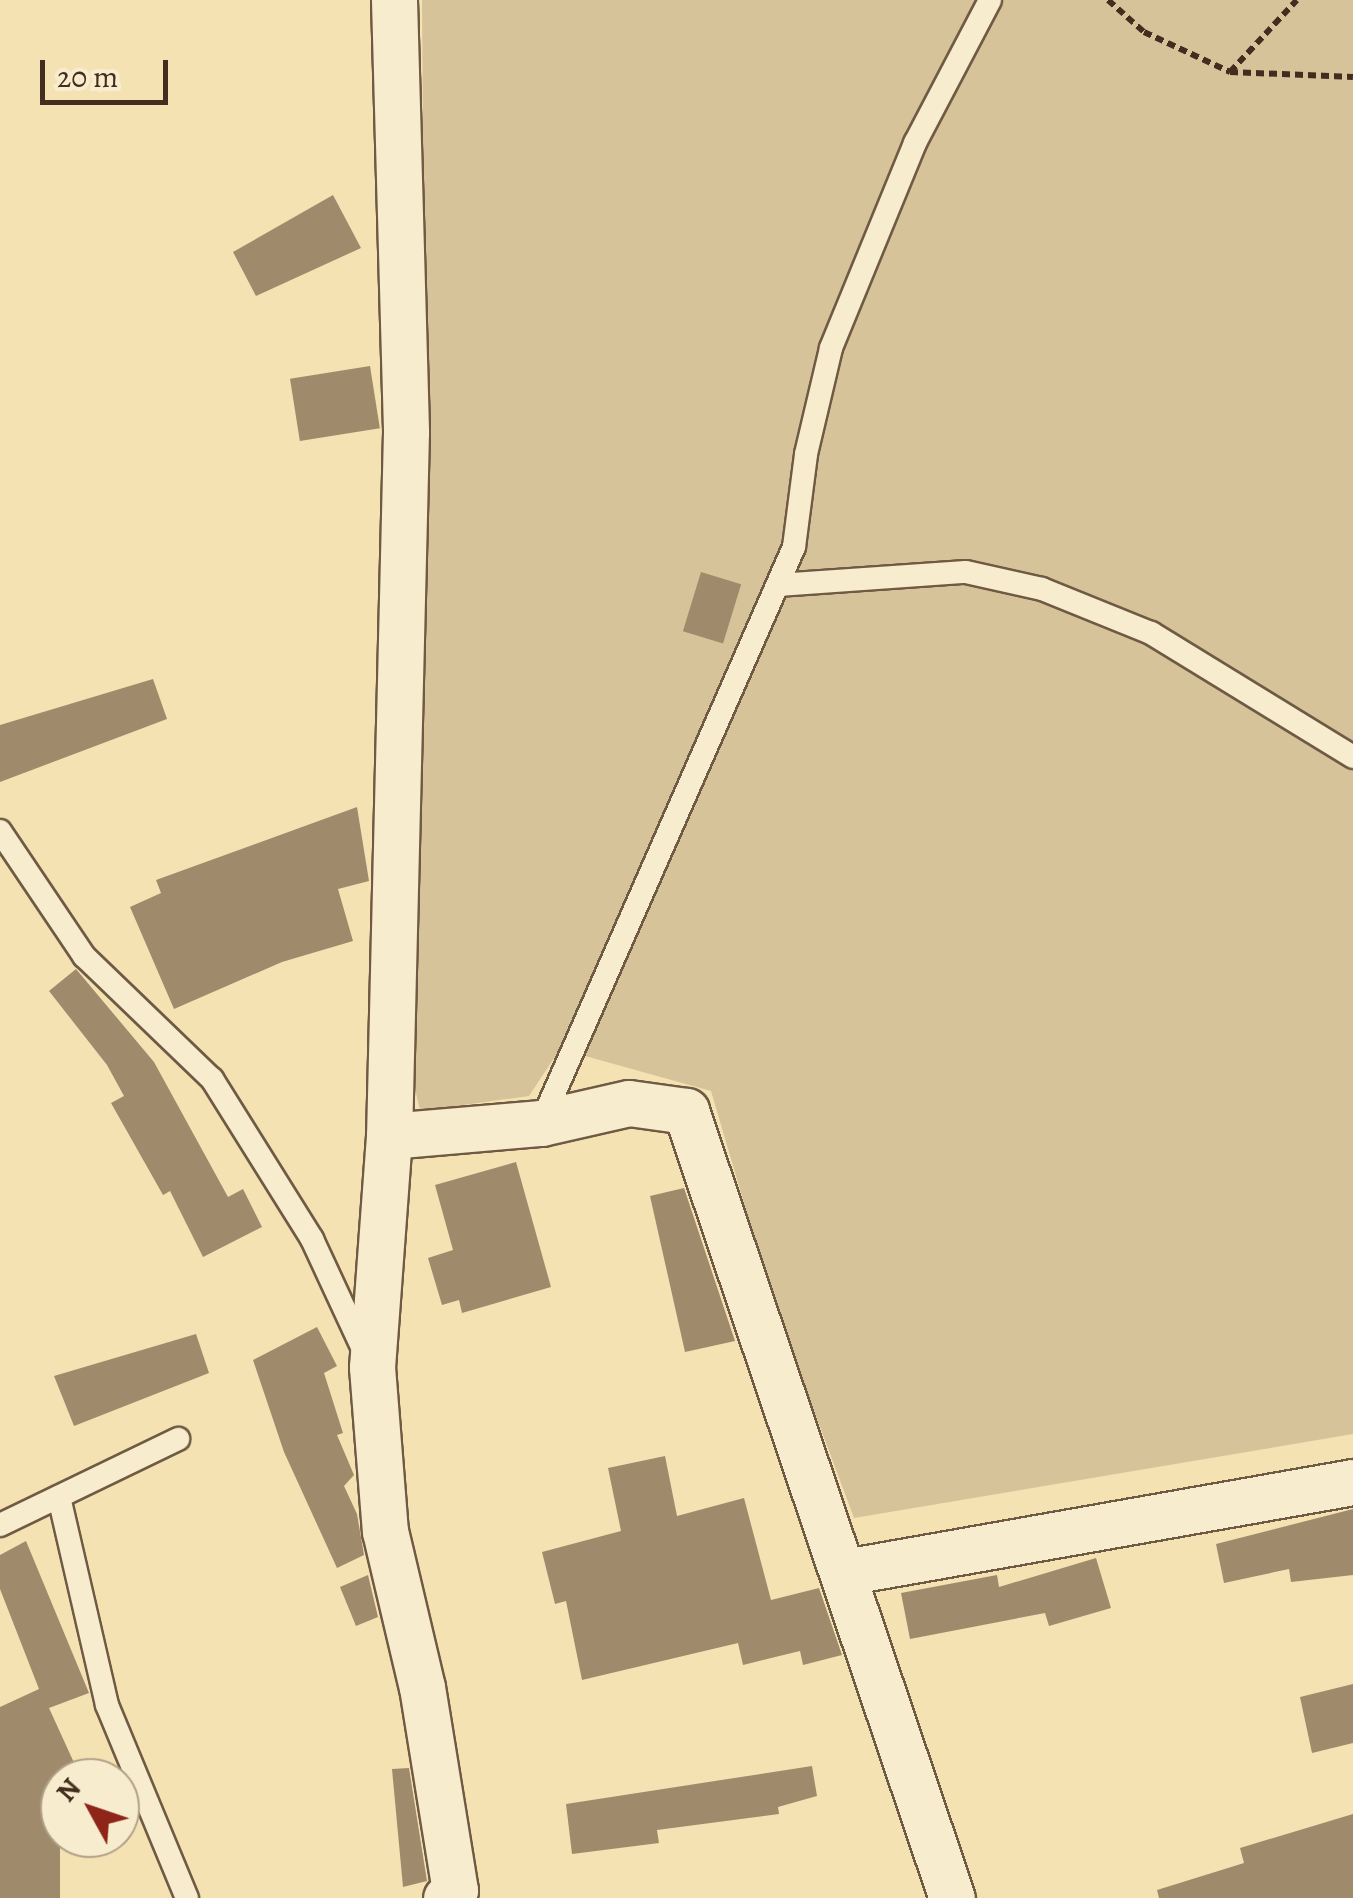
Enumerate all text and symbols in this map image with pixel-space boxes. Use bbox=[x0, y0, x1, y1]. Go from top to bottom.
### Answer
scale bar bbox=[45, 40, 172, 102]
text: 20 m bbox=[57, 57, 118, 97]
north arrow bbox=[40, 1758, 140, 1858]
text: N bbox=[47, 1770, 90, 1810]

